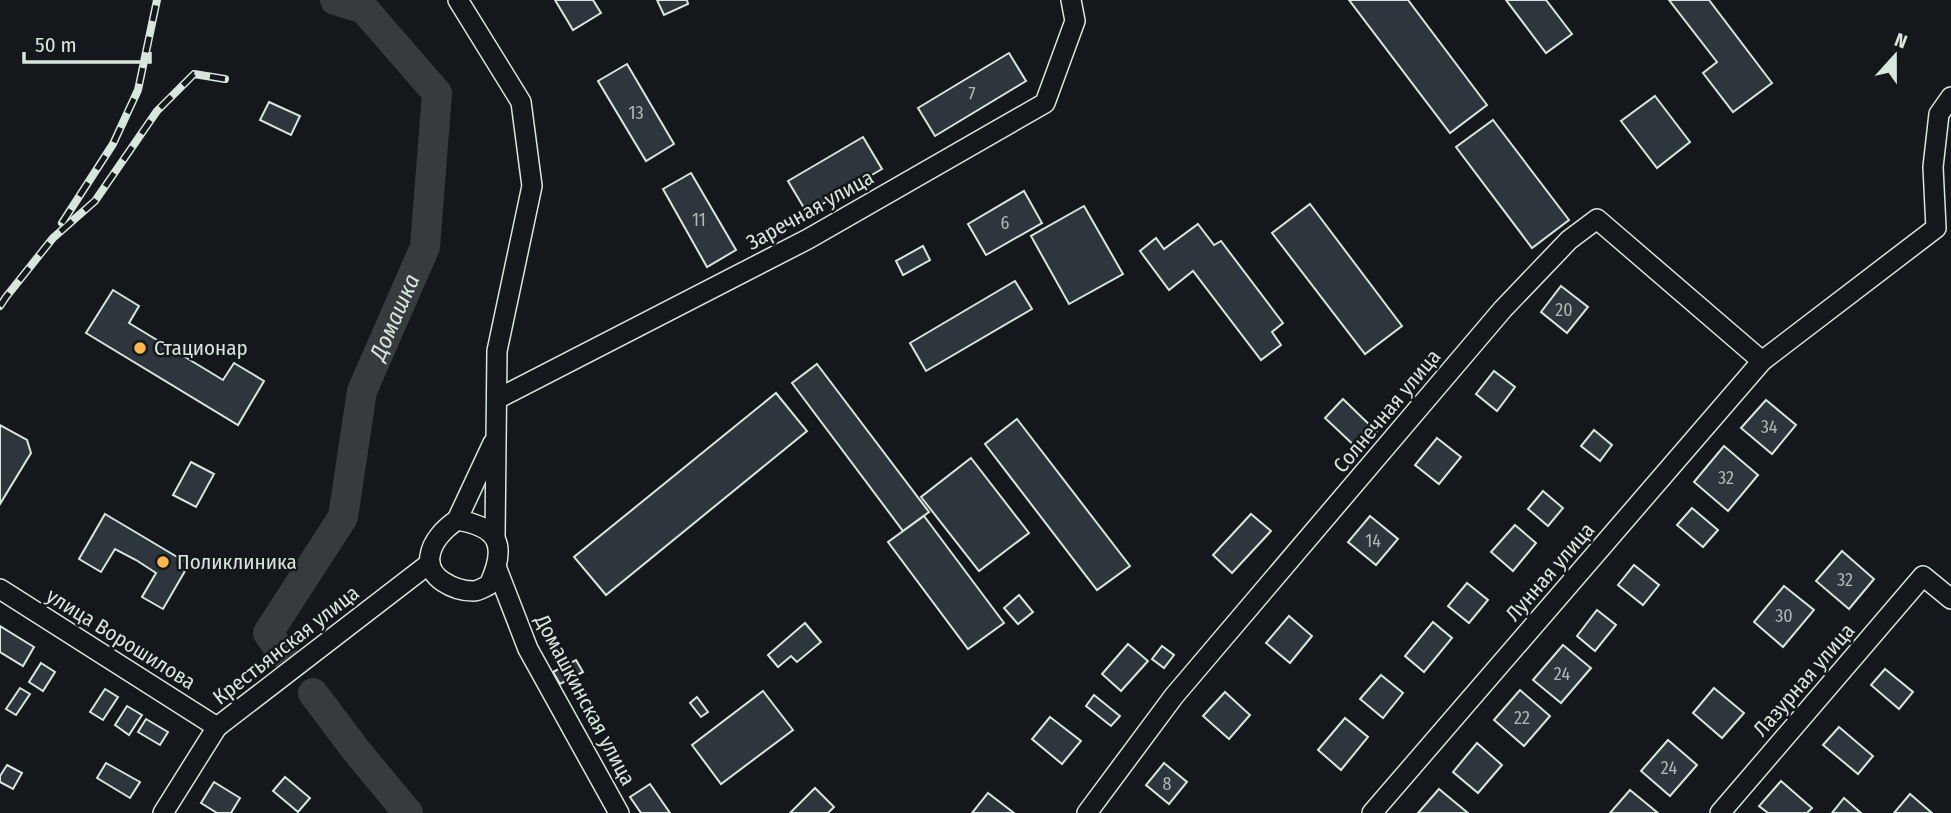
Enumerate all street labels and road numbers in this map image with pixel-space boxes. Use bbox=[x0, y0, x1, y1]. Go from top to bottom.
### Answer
street label: Заречная улица bbox=[742, 164, 878, 256]
street label: Солнечная улица bbox=[1328, 344, 1446, 478]
street label: Лунная улица bbox=[1500, 517, 1600, 627]
street label: Крестьянская улица bbox=[208, 580, 364, 710]
street label: улица Ворошилова bbox=[42, 583, 200, 695]
street label: Домашкинская улица bbox=[528, 609, 641, 790]
street label: Лазурная улица bbox=[1748, 618, 1860, 742]

